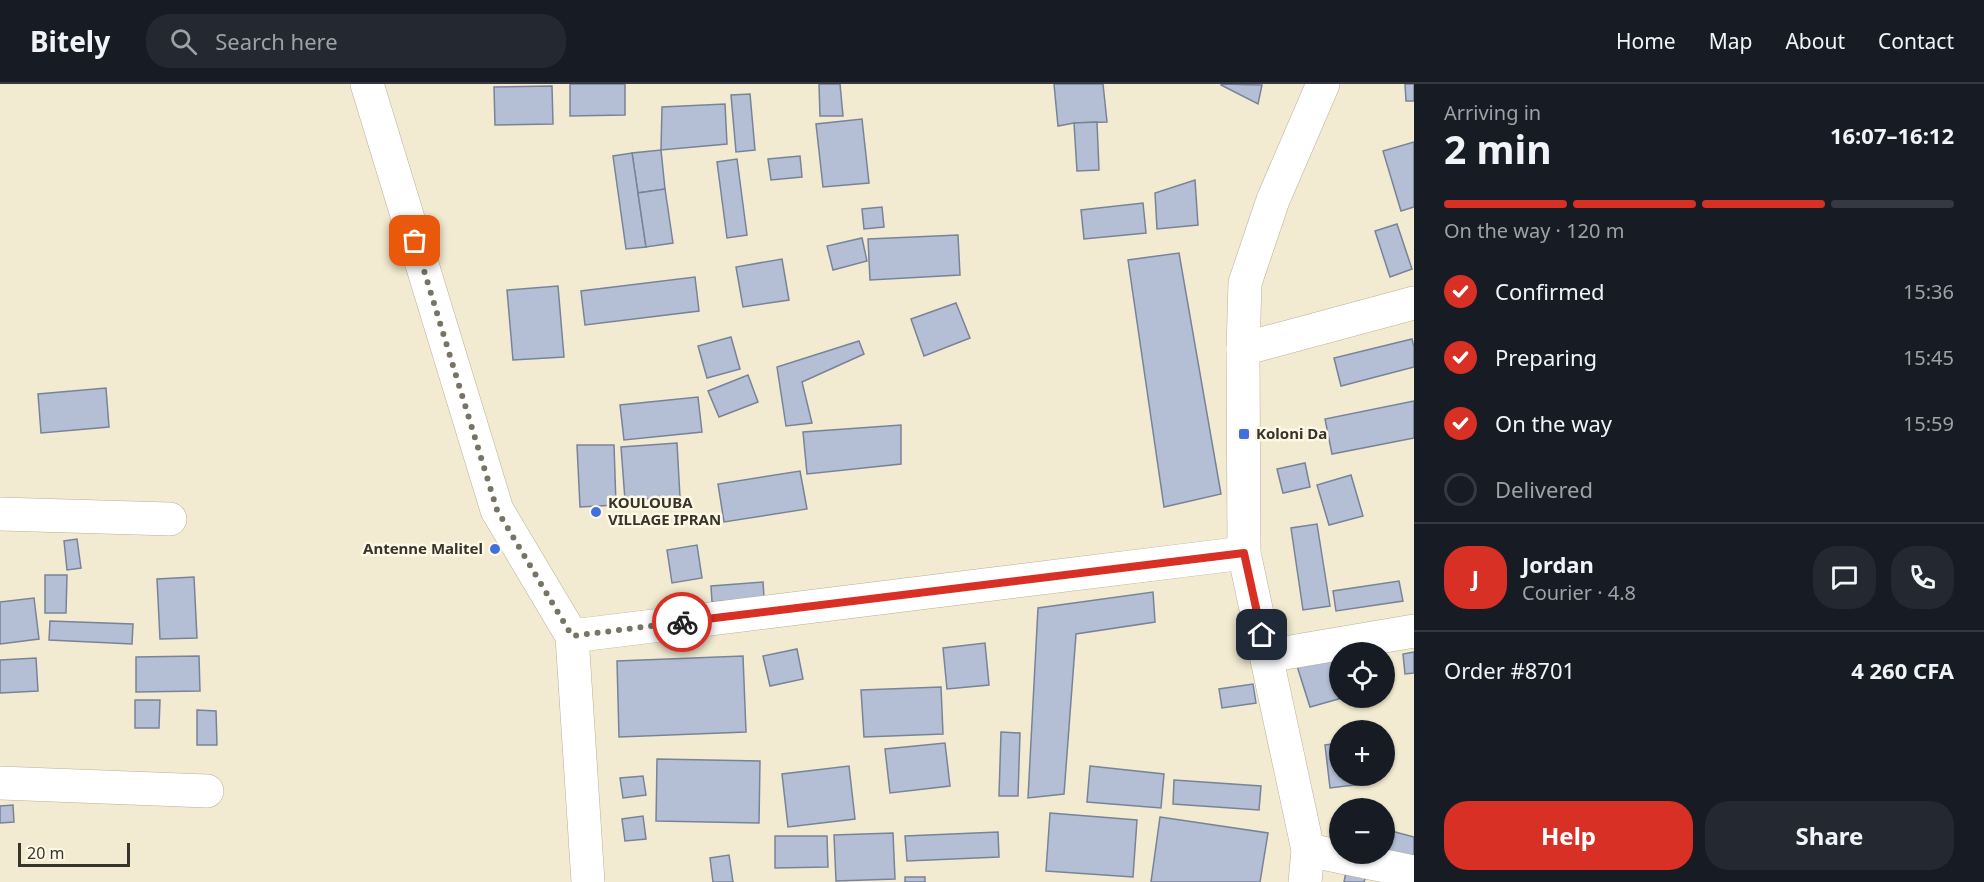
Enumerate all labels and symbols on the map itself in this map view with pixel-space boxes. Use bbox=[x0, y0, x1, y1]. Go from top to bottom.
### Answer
pin bbox=[389, 215, 440, 266]
place label: Koloni Da bbox=[1256, 423, 1327, 443]
marker: Koloni Da bbox=[1237, 427, 1251, 441]
place label: KOULOUBA VILLAGE IPRAN bbox=[608, 492, 721, 529]
marker: KOULOUBA VILLAGE IPRAN bbox=[589, 505, 603, 519]
place label: Antenne Malitel bbox=[363, 538, 483, 558]
marker: Antenne Malitel bbox=[488, 542, 502, 556]
courier bbox=[652, 592, 712, 652]
pin bbox=[1236, 609, 1287, 660]
scale bar bbox=[18, 840, 130, 868]

